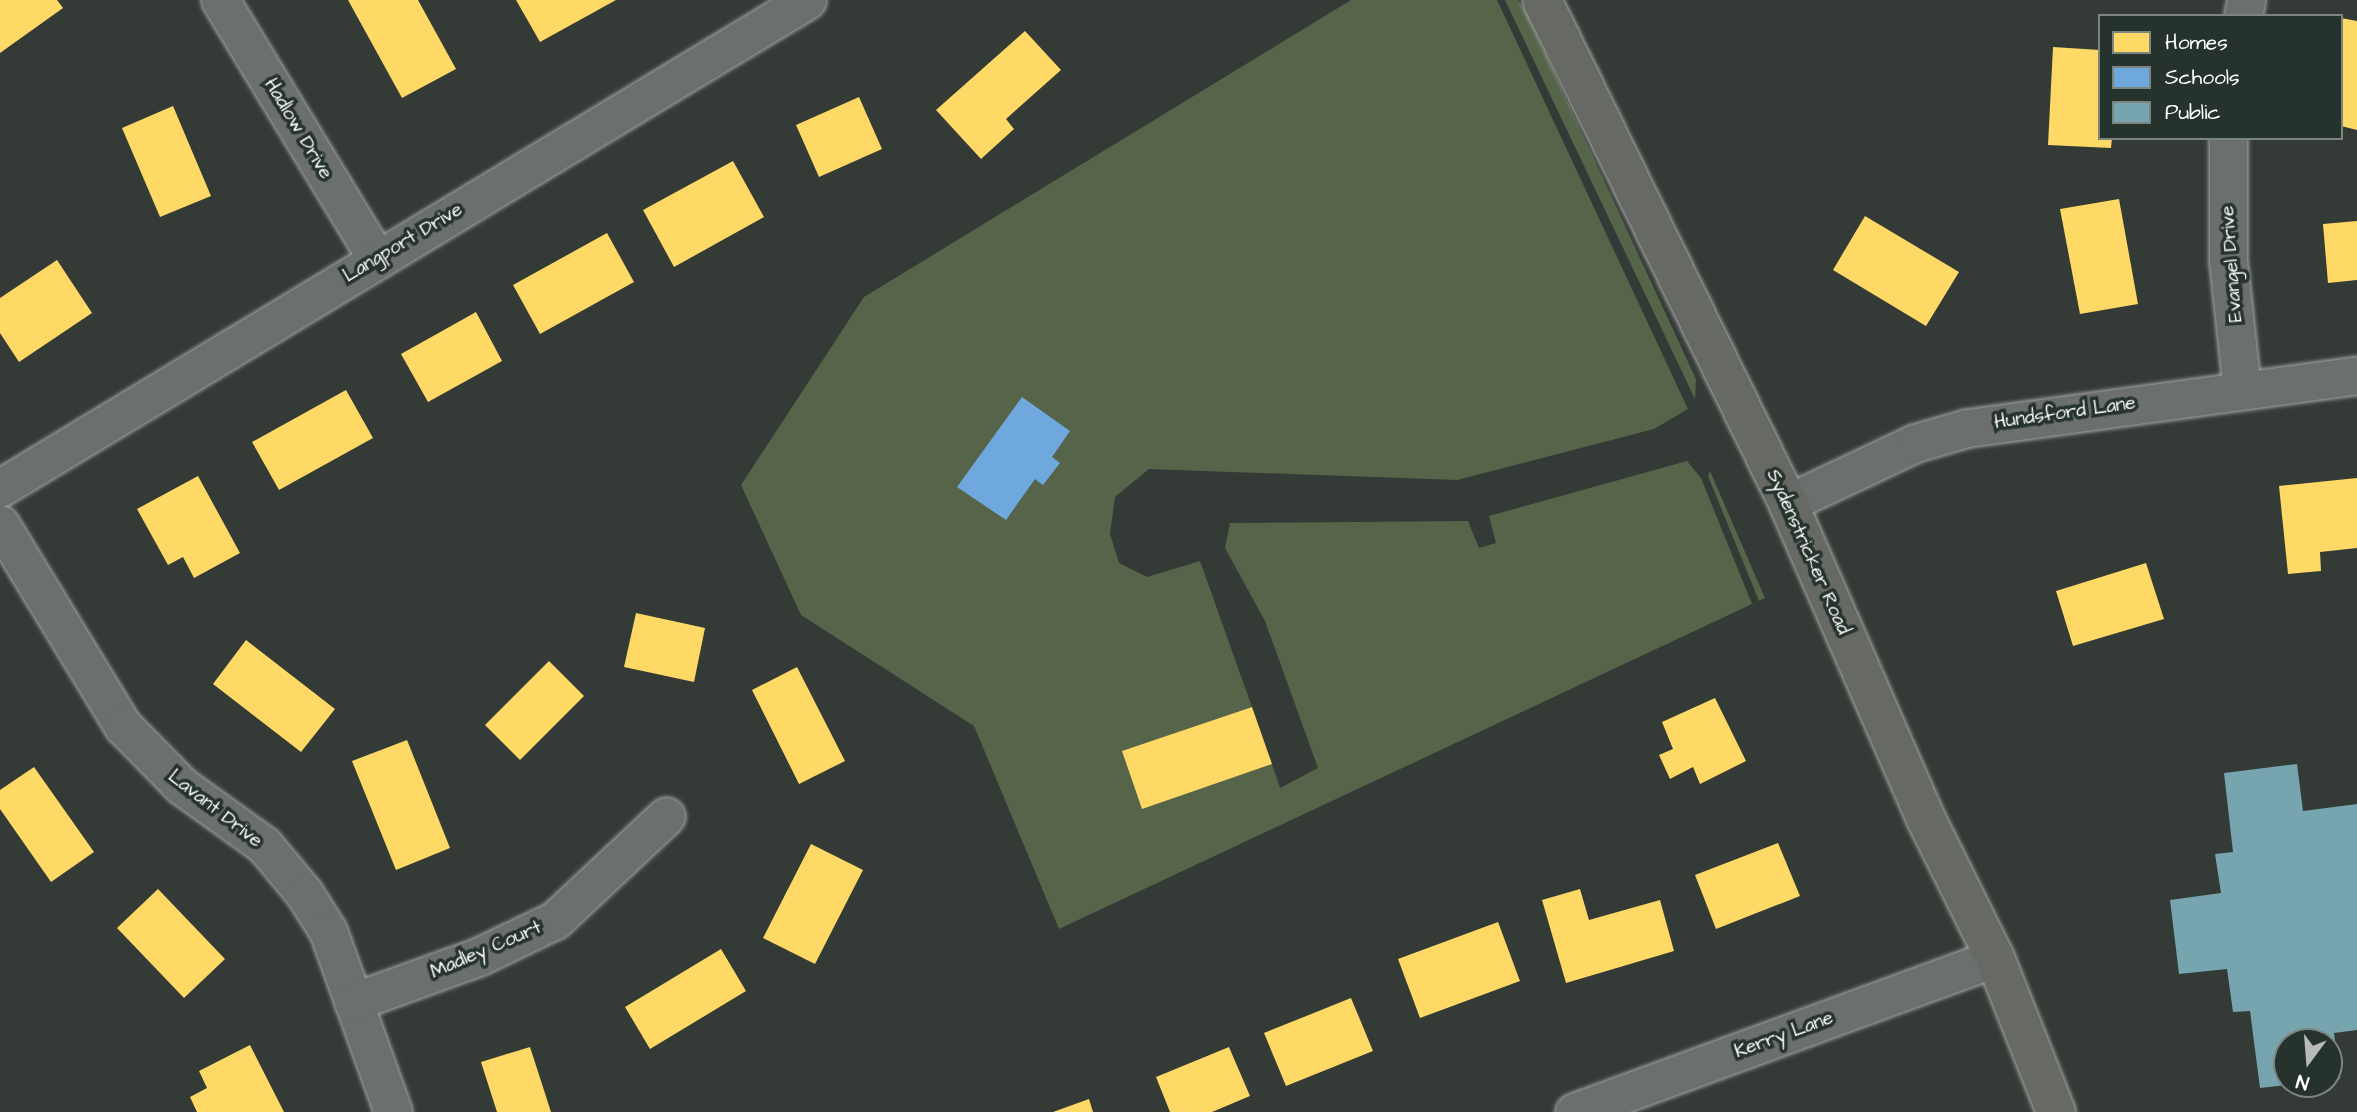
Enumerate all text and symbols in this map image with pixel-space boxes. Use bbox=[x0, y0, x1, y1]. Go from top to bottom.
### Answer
legend bbox=[2098, 14, 2343, 140]
text: Homes bbox=[2165, 28, 2228, 57]
text: Schools bbox=[2165, 63, 2240, 92]
street label: Hadlow Drive bbox=[259, 75, 337, 183]
text: Public bbox=[2165, 98, 2221, 127]
street label: Langport Drive bbox=[339, 198, 467, 288]
street label: Evangel Drive bbox=[2217, 205, 2247, 323]
street label: Hundsford Lane bbox=[1993, 392, 2137, 434]
street label: Sydenstricker Road bbox=[1761, 466, 1855, 638]
street label: Lavant Drive bbox=[163, 765, 267, 853]
street label: Madley Court bbox=[427, 916, 545, 984]
street label: Kerry Lane bbox=[1732, 1007, 1836, 1063]
north arrow bbox=[2273, 1028, 2343, 1098]
text: N bbox=[2293, 1067, 2312, 1096]

